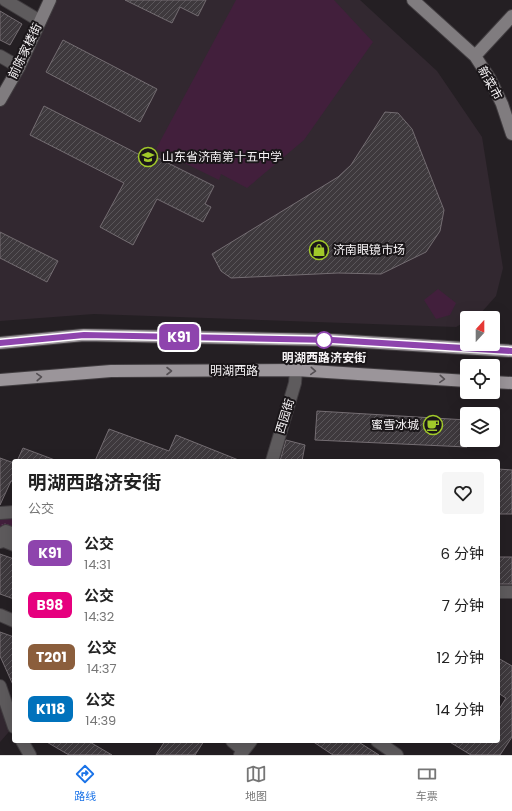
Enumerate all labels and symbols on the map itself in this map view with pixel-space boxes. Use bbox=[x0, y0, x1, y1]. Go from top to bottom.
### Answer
street label: 前陈家楼街 bbox=[4, 20, 45, 81]
street label: 新菜市 bbox=[474, 63, 507, 103]
school or university icon: 山东省济南第十五中学 bbox=[137, 146, 159, 168]
place label: 山东省济南第十五中学 bbox=[162, 148, 282, 165]
shop icon: 济南眼镜市场 bbox=[308, 239, 330, 261]
place label: 济南眼镜市场 bbox=[333, 241, 405, 258]
north arrow bbox=[460, 311, 500, 351]
line badge: K91 bbox=[156, 324, 202, 350]
marker: 明湖西路济安街 bbox=[315, 331, 333, 349]
place label: 明湖西路济安街 bbox=[282, 349, 366, 366]
street label: 明湖西路 bbox=[210, 362, 258, 379]
one-way arrow bbox=[166, 367, 172, 375]
one-way arrow bbox=[310, 367, 316, 375]
one-way arrow bbox=[36, 373, 42, 382]
one-way arrow bbox=[439, 375, 445, 383]
street label: 西园街 bbox=[271, 396, 298, 436]
cafe icon: 蜜雪冰城 bbox=[422, 414, 444, 436]
place label: 蜜雪冰城 bbox=[371, 416, 419, 433]

